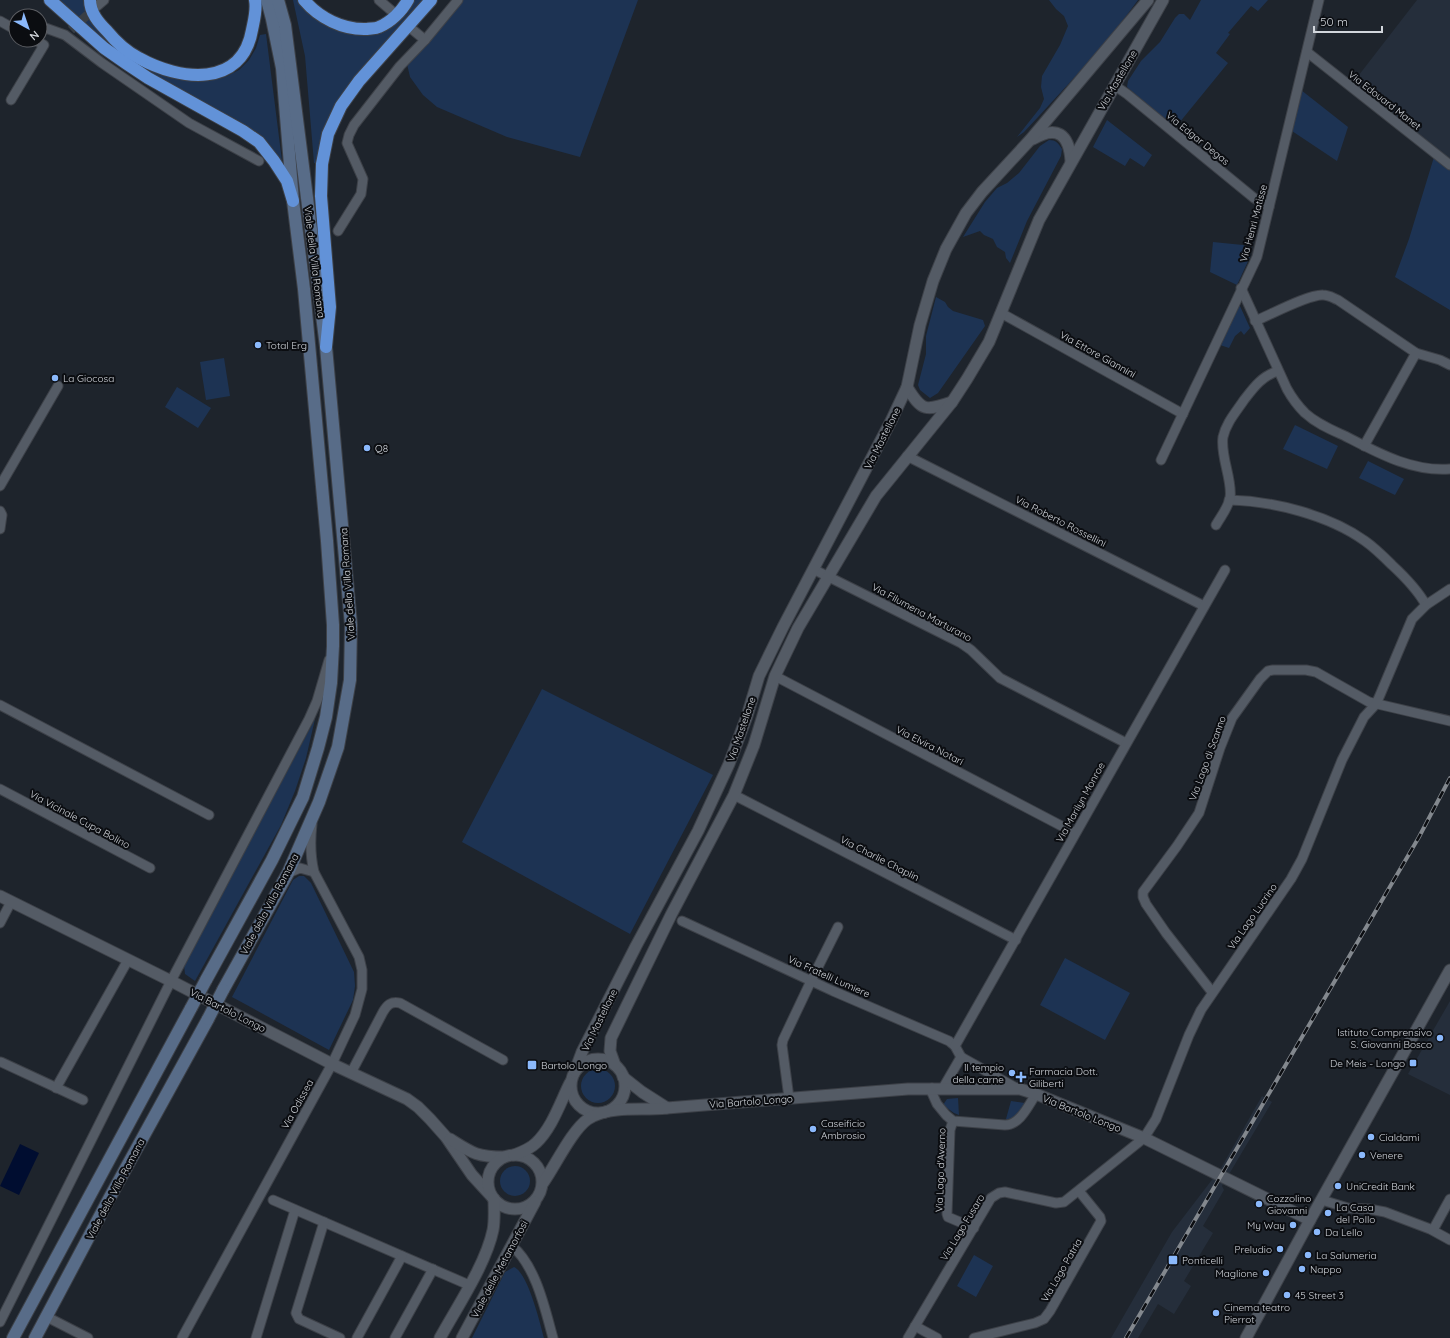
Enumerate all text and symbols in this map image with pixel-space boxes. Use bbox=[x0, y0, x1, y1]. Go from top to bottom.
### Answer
north arrow bbox=[8, 8, 48, 48]
scale bar bbox=[1314, 8, 1382, 34]
text: 50 m bbox=[1320, 14, 1348, 29]
text: N bbox=[27, 28, 42, 44]
street label: Via Mastellone bbox=[1095, 47, 1140, 113]
street label: Via Edouard Manet bbox=[1346, 68, 1424, 133]
street label: Via Edgar Degas bbox=[1163, 109, 1232, 168]
street label: Via Henri Matisse bbox=[1237, 183, 1270, 263]
street label: Viale della Villa Romana bbox=[301, 205, 328, 319]
street label: Via Ettore Giannini bbox=[1058, 328, 1138, 381]
place label: Total Erg bbox=[266, 339, 307, 352]
marker: Total Erg bbox=[253, 340, 263, 350]
place label: La Giocosa bbox=[63, 372, 114, 385]
marker: La Giocosa bbox=[50, 373, 60, 383]
street label: Via Mastellone bbox=[861, 405, 904, 471]
place label: Q8 bbox=[375, 442, 388, 455]
marker: Q8 bbox=[362, 443, 372, 453]
street label: Via Roberto Rossellini bbox=[1013, 493, 1108, 550]
street label: Viale della Villa Romana bbox=[337, 527, 358, 640]
street label: Via Filumena Marturano bbox=[869, 581, 974, 644]
street label: Via Mastellone bbox=[724, 695, 759, 763]
street label: Via Lago di Scanno bbox=[1186, 714, 1229, 802]
street label: Via Elvira Notari bbox=[894, 723, 966, 768]
street label: Via Marilyn Monroe bbox=[1053, 760, 1108, 845]
street label: Via Vicinale Cupa Bolino bbox=[27, 787, 132, 851]
street label: Via Charlie Chaplin bbox=[838, 833, 922, 884]
street label: Viale della Villa Romana bbox=[237, 852, 302, 957]
street label: Via Lago Lucrino bbox=[1225, 881, 1280, 952]
street label: Via Fratelli Lumiere bbox=[786, 952, 872, 1001]
street label: Via Bartolo Longo bbox=[188, 986, 268, 1035]
street label: Via Mastellone bbox=[579, 987, 620, 1053]
place label: Istituto Comprensivo S. Giovanni Bosco bbox=[1337, 1026, 1432, 1051]
marker: Istituto Comprensivo S. Giovanni Bosco bbox=[1435, 1033, 1445, 1043]
place label: De Meis - Longo bbox=[1330, 1057, 1405, 1070]
marker: De Meis - Longo bbox=[1408, 1058, 1418, 1068]
marker: Bartolo Longo bbox=[526, 1059, 538, 1071]
place label: Bartolo Longo bbox=[541, 1059, 607, 1072]
place label: Il tempio della carne bbox=[952, 1061, 1004, 1086]
place label: Farmacia Dott. Giliberti bbox=[1029, 1065, 1098, 1090]
marker: Il tempio della carne bbox=[1007, 1068, 1017, 1078]
marker: Farmacia Dott. Giliberti bbox=[1016, 1072, 1026, 1082]
street label: Via Odissea bbox=[279, 1077, 316, 1131]
street label: Via Bartolo Longo bbox=[709, 1092, 793, 1111]
street label: Via Bartolo Longo bbox=[1041, 1092, 1123, 1135]
place label: Caseificio Ambrosio bbox=[821, 1117, 865, 1142]
marker: Caseificio Ambrosio bbox=[808, 1124, 818, 1134]
street label: Via Lago d'Averno bbox=[933, 1128, 948, 1212]
place label: Cialdami bbox=[1379, 1131, 1419, 1144]
marker: Cialdami bbox=[1366, 1132, 1376, 1142]
street label: Viale della Villa Romana bbox=[83, 1137, 148, 1242]
place label: Venere bbox=[1370, 1149, 1403, 1162]
marker: Venere bbox=[1357, 1150, 1367, 1160]
place label: UniCredit Bank bbox=[1346, 1180, 1415, 1193]
marker: UniCredit Bank bbox=[1333, 1181, 1343, 1191]
street label: Via Lago Fusaro bbox=[937, 1192, 987, 1263]
place label: Cozzolino Giovanni bbox=[1267, 1192, 1311, 1217]
marker: Cozzolino Giovanni bbox=[1254, 1199, 1264, 1209]
place label: La Casa del Pollo bbox=[1336, 1201, 1375, 1226]
marker: La Casa del Pollo bbox=[1323, 1208, 1333, 1218]
street label: Viale delle Metamorfosi bbox=[468, 1218, 531, 1320]
place label: My Way bbox=[1247, 1219, 1285, 1232]
marker: My Way bbox=[1288, 1220, 1298, 1230]
place label: Da Lello bbox=[1325, 1226, 1363, 1239]
marker: Da Lello bbox=[1312, 1227, 1322, 1237]
street label: Via Lago Patria bbox=[1038, 1236, 1085, 1304]
place label: Preludio bbox=[1235, 1243, 1272, 1256]
marker: Preludio bbox=[1275, 1244, 1285, 1254]
place label: La Salumeria bbox=[1316, 1249, 1377, 1262]
marker: La Salumeria bbox=[1303, 1250, 1313, 1260]
marker: Ponticelli bbox=[1167, 1254, 1179, 1266]
place label: Ponticelli bbox=[1182, 1254, 1223, 1267]
place label: Nappo bbox=[1310, 1263, 1342, 1276]
marker: Nappo bbox=[1297, 1264, 1307, 1274]
place label: Maglione bbox=[1216, 1267, 1258, 1280]
marker: Maglione bbox=[1261, 1268, 1271, 1278]
place label: 45 Street 3 bbox=[1295, 1289, 1344, 1302]
marker: 45 Street 3 bbox=[1282, 1290, 1292, 1300]
place label: Cinema teatro Pierrot bbox=[1224, 1301, 1290, 1326]
marker: Cinema teatro Pierrot bbox=[1211, 1308, 1221, 1318]

